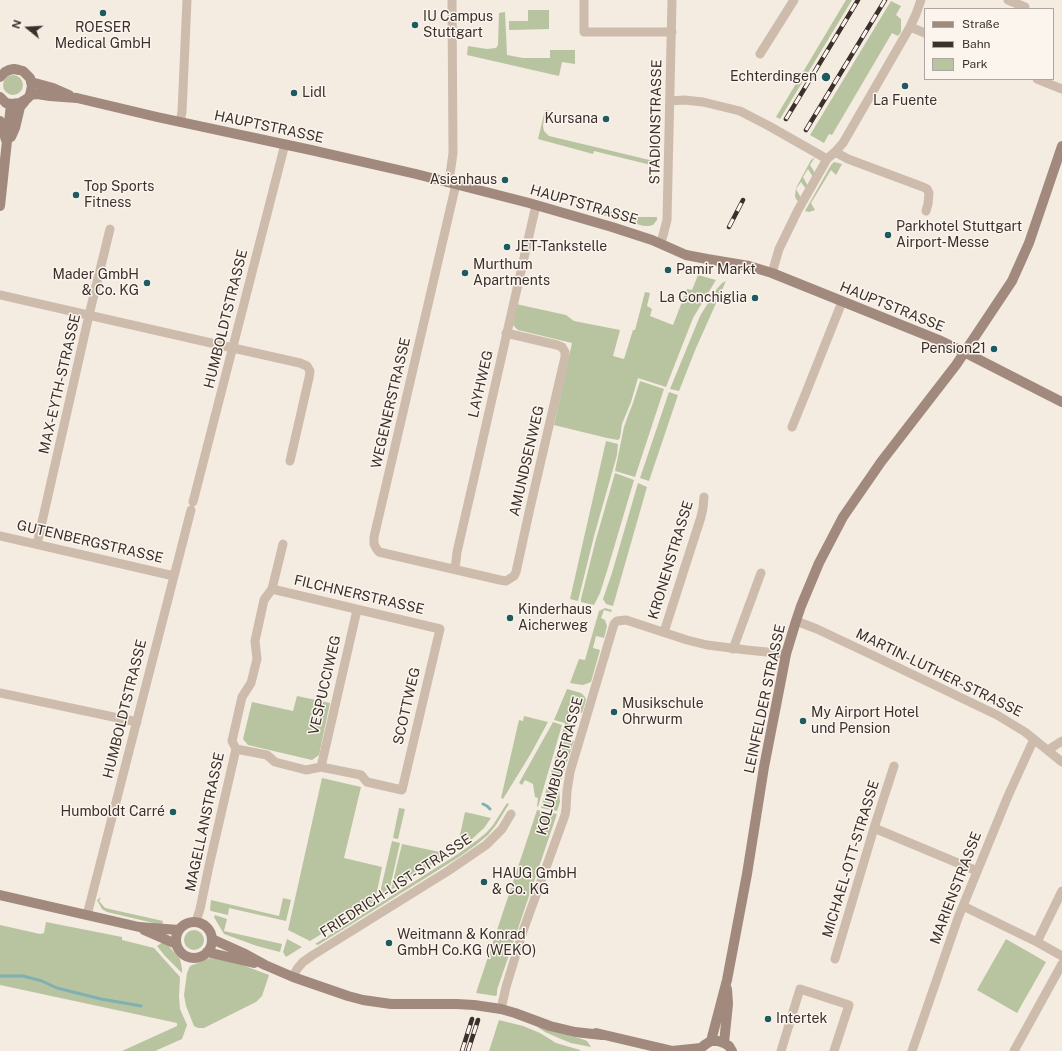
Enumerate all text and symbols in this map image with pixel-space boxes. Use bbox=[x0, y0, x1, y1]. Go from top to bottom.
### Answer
north arrow bbox=[8, 8, 48, 48]
marker: ROESER Medical GmbH bbox=[98, 8, 108, 18]
legend bbox=[924, 8, 1054, 80]
place label: IU Campus Stuttgart bbox=[423, 9, 493, 42]
text: Straße bbox=[962, 17, 999, 31]
text: N bbox=[10, 18, 24, 30]
place label: ROESER Medical GmbH bbox=[55, 20, 151, 52]
marker: IU Campus Stuttgart bbox=[410, 20, 420, 30]
text: Bahn bbox=[962, 37, 991, 51]
text: Park bbox=[962, 57, 988, 71]
street label: STADIONSTRASSE bbox=[647, 59, 665, 185]
place label: Echterdingen bbox=[730, 69, 817, 85]
marker: Echterdingen bbox=[820, 71, 832, 83]
marker: La Fuente bbox=[900, 81, 910, 91]
place label: Lidl bbox=[302, 85, 326, 101]
marker: Lidl bbox=[289, 88, 299, 98]
place label: La Fuente bbox=[873, 93, 937, 109]
street label: HAUPTSTRASSE bbox=[213, 107, 325, 147]
place label: Kursana bbox=[545, 111, 598, 127]
marker: Kursana bbox=[601, 114, 611, 124]
place label: Asienhaus bbox=[430, 172, 497, 188]
marker: Asienhaus bbox=[500, 175, 510, 185]
place label: Top Sports Fitness bbox=[84, 179, 154, 212]
street label: HAUPTSTRASSE bbox=[528, 182, 640, 228]
marker: Top Sports Fitness bbox=[71, 190, 81, 200]
place label: Parkhotel Stuttgart Airport-Messe bbox=[896, 219, 1022, 252]
marker: Parkhotel Stuttgart Airport-Messe bbox=[883, 230, 893, 240]
place label: JET-Tankstelle bbox=[515, 239, 607, 255]
marker: JET-Tankstelle bbox=[502, 242, 512, 252]
street label: HUMBOLDTSTRASSE bbox=[201, 248, 251, 390]
place label: Murthum Apartments bbox=[473, 257, 550, 290]
place label: Pamir Markt bbox=[676, 262, 756, 278]
marker: Pamir Markt bbox=[663, 265, 673, 275]
place label: Mader GmbH & Co. KG bbox=[52, 267, 139, 300]
marker: Murthum Apartments bbox=[460, 268, 470, 278]
marker: Mader GmbH & Co. KG bbox=[142, 278, 152, 288]
street label: HAUPTSTRASSE bbox=[837, 278, 947, 336]
place label: La Conchiglia bbox=[659, 290, 747, 306]
marker: La Conchiglia bbox=[750, 293, 760, 303]
street label: MAX-EYTH-STRASSE bbox=[36, 312, 84, 456]
street label: WEGENERSTRASSE bbox=[368, 336, 414, 470]
place label: Pension21 bbox=[921, 341, 986, 357]
marker: Pension21 bbox=[989, 344, 999, 354]
street label: LAYHWEG bbox=[465, 349, 497, 419]
street label: AMUNDSENWEG bbox=[506, 404, 548, 518]
street label: KRONENSTRASSE bbox=[645, 499, 697, 621]
street label: GUTENBERGSTRASSE bbox=[15, 517, 165, 567]
street label: FILCHNERSTRASSE bbox=[292, 572, 426, 618]
place label: Kinderhaus Aicherweg bbox=[518, 602, 592, 634]
marker: Kinderhaus Aicherweg bbox=[505, 613, 515, 623]
street label: LEINFELDER STRASSE bbox=[741, 623, 789, 775]
street label: MARTIN-LUTHER-STRASSE bbox=[853, 625, 1025, 721]
street label: VESPUCCIWEG bbox=[305, 634, 345, 736]
street label: HUMBOLDTSTRASSE bbox=[100, 638, 150, 780]
street label: SCOTTWEG bbox=[390, 666, 424, 746]
street label: KOLUMBUSSTRASSE bbox=[533, 695, 587, 837]
place label: Musikschule Ohrwurm bbox=[622, 696, 704, 728]
place label: My Airport Hotel und Pension bbox=[811, 705, 919, 738]
marker: Musikschule Ohrwurm bbox=[609, 707, 619, 717]
marker: My Airport Hotel und Pension bbox=[798, 716, 808, 726]
street label: MAGELLANSTRASSE bbox=[182, 751, 228, 893]
street label: MICHAEL-OTT-STRASSE bbox=[819, 778, 883, 940]
place label: Humboldt Carré bbox=[61, 804, 165, 820]
marker: Humboldt Carré bbox=[168, 807, 178, 817]
street label: MARIENSTRASSE bbox=[927, 829, 985, 947]
street label: FRIEDRICH-LIST-STRASSE bbox=[317, 831, 475, 941]
place label: HAUG GmbH & Co. KG bbox=[492, 866, 577, 898]
marker: HAUG GmbH & Co. KG bbox=[479, 877, 489, 887]
place label: Weitmann & Konrad GmbH Co.KG (WEKO) bbox=[397, 927, 536, 960]
marker: Weitmann & Konrad GmbH Co.KG (WEKO) bbox=[384, 938, 394, 948]
place label: Intertek bbox=[776, 1011, 827, 1027]
marker: Intertek bbox=[763, 1014, 773, 1024]

